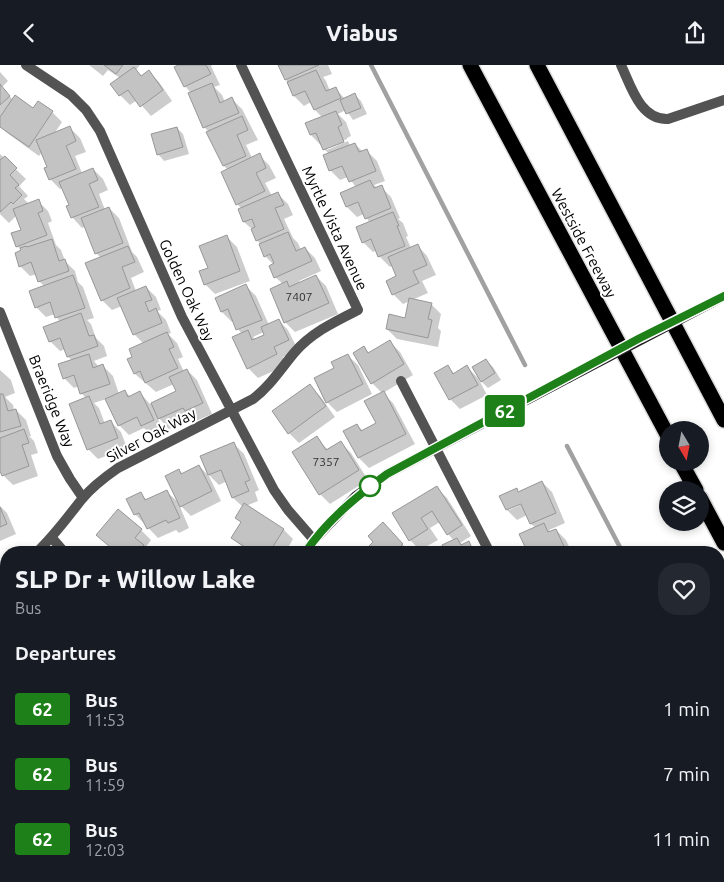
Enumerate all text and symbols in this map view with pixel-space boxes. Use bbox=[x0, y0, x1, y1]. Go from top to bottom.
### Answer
icon: back bbox=[15, 19, 43, 47]
icon: share bbox=[681, 19, 709, 47]
text: Viabus bbox=[326, 20, 398, 45]
street label: Myrtle Vista Avenue bbox=[299, 163, 371, 293]
street label: Westside Freeway bbox=[548, 185, 620, 301]
street label: Golden Oak Way bbox=[156, 236, 218, 344]
house number: 7407 bbox=[285, 290, 313, 303]
street label: Braeridge Way bbox=[26, 352, 78, 450]
line badge: 62 bbox=[482, 395, 528, 427]
text: 62 bbox=[495, 401, 515, 421]
street label: Silver Oak Way bbox=[103, 404, 199, 466]
north arrow bbox=[659, 421, 709, 471]
map controls bbox=[659, 421, 709, 531]
house number: 7357 bbox=[312, 455, 340, 468]
unlabelled marker bbox=[359, 475, 381, 497]
button: layers bbox=[659, 481, 709, 531]
button: heart bbox=[658, 563, 710, 615]
text: SLP Dr + Willow Lake bbox=[15, 566, 256, 593]
text: Bus bbox=[15, 599, 41, 617]
text: Departures bbox=[15, 642, 116, 664]
text: Bus bbox=[85, 689, 118, 711]
text: 1 min bbox=[663, 698, 710, 720]
text: 62 bbox=[32, 699, 53, 719]
text: 11:53 bbox=[85, 711, 125, 729]
text: Bus bbox=[85, 754, 118, 776]
text: 7 min bbox=[663, 763, 710, 785]
text: 62 bbox=[32, 764, 53, 784]
text: 11:59 bbox=[85, 776, 125, 794]
text: Bus bbox=[85, 819, 118, 841]
text: 11 min bbox=[652, 828, 710, 850]
text: 62 bbox=[32, 829, 53, 849]
text: 12:03 bbox=[85, 841, 125, 859]

